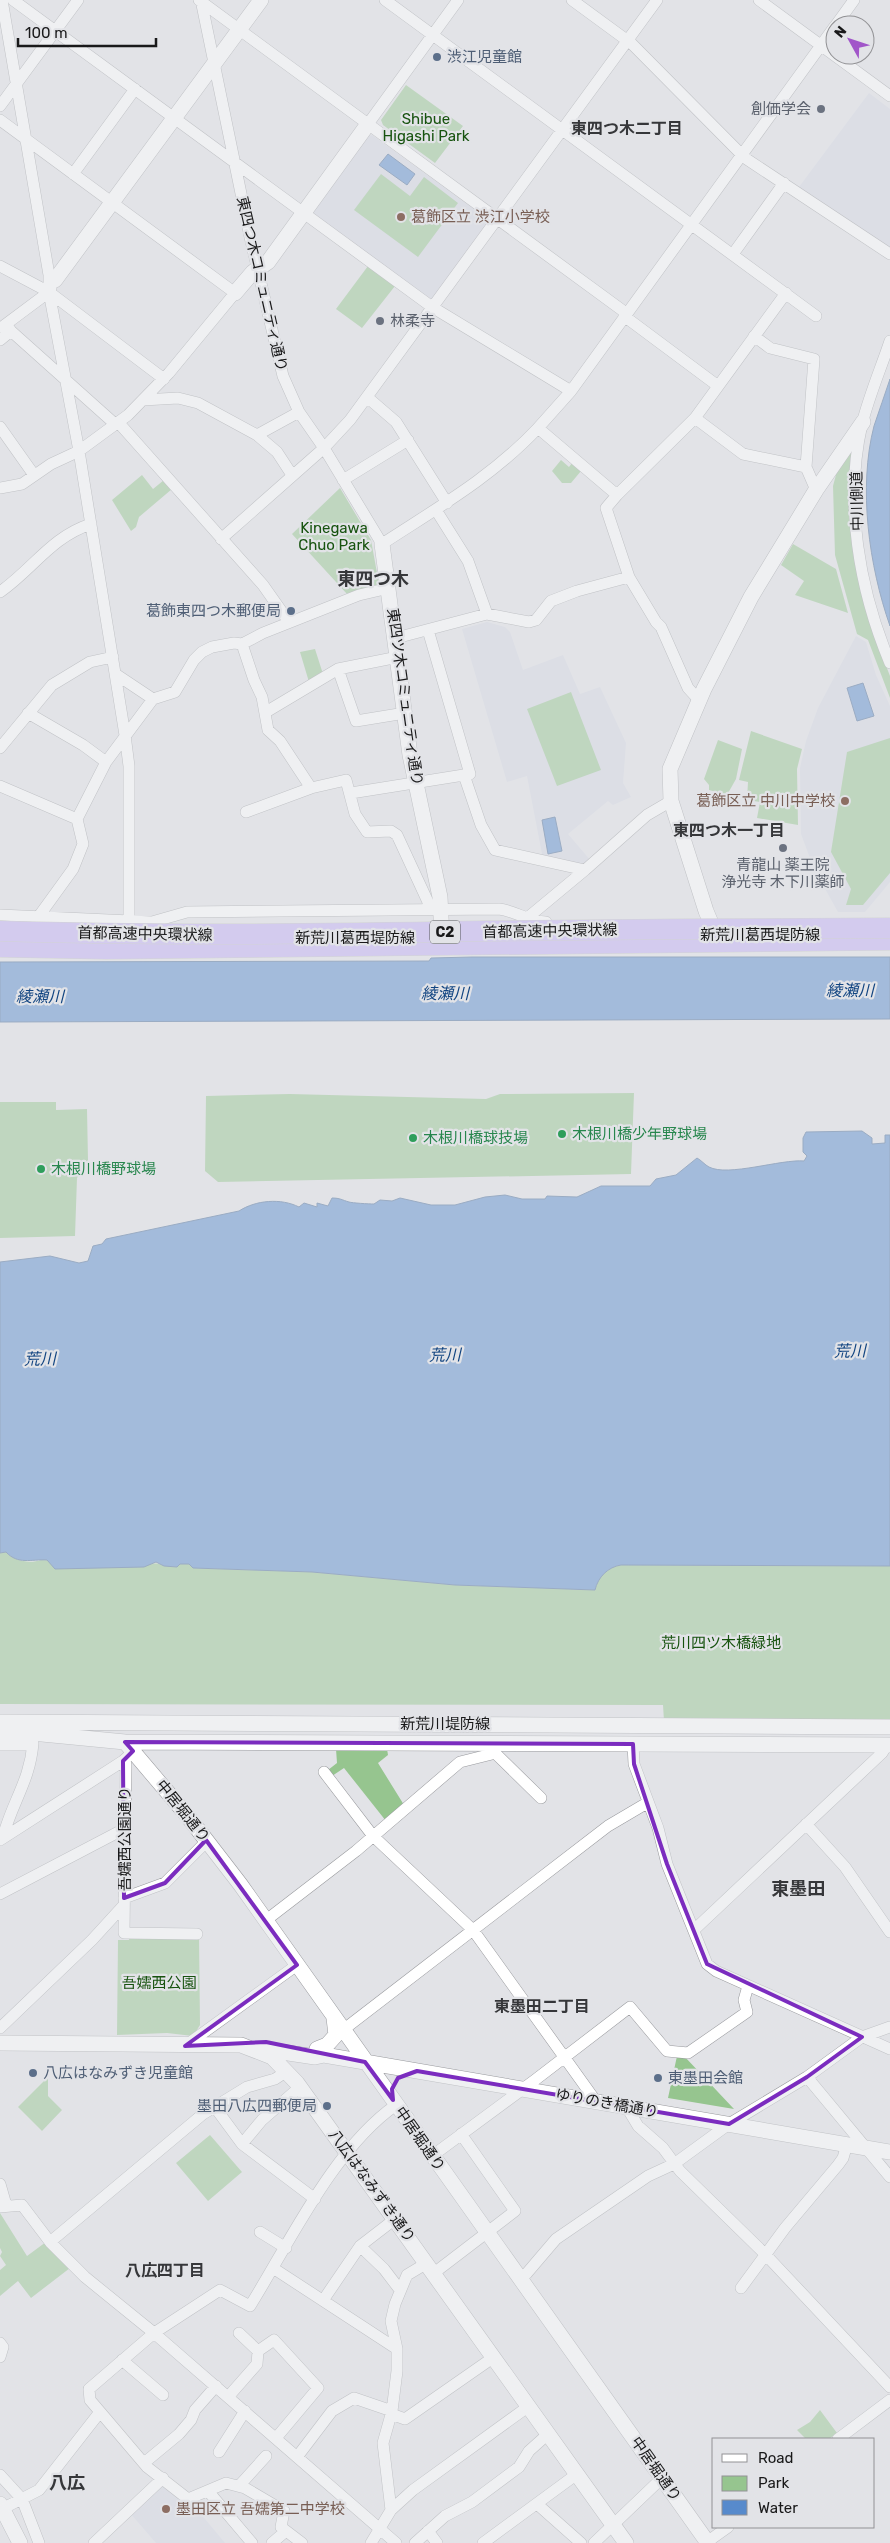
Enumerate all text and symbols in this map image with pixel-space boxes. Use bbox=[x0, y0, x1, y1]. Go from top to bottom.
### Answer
scale bar bbox=[18, 15, 155, 47]
north arrow bbox=[825, 15, 875, 65]
text: N bbox=[831, 23, 850, 41]
text: 100 m bbox=[25, 24, 67, 42]
place label: 渋江児童館 bbox=[447, 48, 522, 66]
marker: 渋江児童館 bbox=[431, 51, 443, 63]
place label: 創価学会 bbox=[751, 100, 811, 118]
marker: 創価学会 bbox=[815, 103, 827, 115]
park label: Shibue Higashi Park bbox=[383, 110, 470, 145]
district label: 東四つ木二丁目 bbox=[571, 119, 683, 138]
street label: 東四つ木コミュニティ通り bbox=[233, 195, 291, 373]
place label: 葛飾区立 渋江小学校 bbox=[411, 208, 550, 226]
marker: 葛飾区立 渋江小学校 bbox=[395, 211, 407, 223]
place label: 林柔寺 bbox=[390, 312, 435, 330]
marker: 林柔寺 bbox=[374, 315, 386, 327]
street label: 中川側道 bbox=[847, 471, 867, 531]
park label: Kinegawa Chuo Park bbox=[298, 519, 370, 554]
district label: 東四つ木 bbox=[337, 568, 409, 590]
place label: 葛飾東四つ木郵便局 bbox=[146, 602, 281, 620]
marker: 葛飾東四つ木郵便局 bbox=[285, 605, 297, 617]
street label: 東四ツ木コミュニティ通り bbox=[384, 607, 426, 787]
place label: 葛飾区立 中川中学校 bbox=[696, 792, 835, 810]
marker: 葛飾区立 中川中学校 bbox=[839, 795, 851, 807]
district label: 東四つ木一丁目 bbox=[673, 821, 785, 840]
marker: 青龍山 薬王院 浄光寺 木下川薬師 bbox=[777, 842, 789, 854]
place label: 青龍山 薬王院 浄光寺 木下川薬師 bbox=[721, 856, 845, 891]
road number: C2 bbox=[430, 920, 460, 944]
street label: 首都高速中央環状線 bbox=[482, 921, 618, 941]
street label: 首都高速中央環状線 bbox=[77, 924, 213, 944]
street label: 新荒川葛西堤防線 bbox=[700, 926, 820, 944]
street label: 新荒川葛西堤防線 bbox=[295, 929, 415, 947]
water label: 綾瀬川 bbox=[826, 981, 876, 1000]
water label: 綾瀬川 bbox=[421, 984, 471, 1003]
water label: 綾瀬川 bbox=[16, 987, 66, 1006]
place label: 木根川橋少年野球場 bbox=[572, 1125, 707, 1143]
marker: 木根川橋少年野球場 bbox=[556, 1128, 568, 1140]
place label: 木根川橋球技場 bbox=[423, 1129, 528, 1147]
marker: 木根川橋球技場 bbox=[407, 1132, 419, 1144]
place label: 木根川橋野球場 bbox=[51, 1160, 156, 1178]
marker: 木根川橋野球場 bbox=[35, 1163, 47, 1175]
water label: 荒川 bbox=[834, 1341, 868, 1361]
water label: 荒川 bbox=[429, 1345, 463, 1365]
water label: 荒川 bbox=[24, 1349, 58, 1369]
park label: 荒川四ツ木橋緑地 bbox=[661, 1634, 781, 1652]
street label: 新荒川堤防線 bbox=[400, 1715, 490, 1733]
street label: 中居堀通り bbox=[152, 1776, 214, 1846]
street label: 吾嬬西公園通り bbox=[116, 1786, 134, 1892]
district label: 東墨田 bbox=[771, 1878, 825, 1900]
park label: 吾嬬西公園 bbox=[121, 1974, 197, 1992]
district label: 東墨田二丁目 bbox=[494, 1997, 590, 2016]
place label: 八広はなみずき児童館 bbox=[43, 2064, 193, 2082]
marker: 八広はなみずき児童館 bbox=[27, 2067, 39, 2079]
place label: 東墨田会館 bbox=[668, 2069, 743, 2087]
marker: 東墨田会館 bbox=[652, 2072, 664, 2084]
street label: ゆりのき橋通り bbox=[554, 2085, 660, 2121]
place label: 墨田八広四郵便局 bbox=[197, 2097, 317, 2115]
marker: 墨田八広四郵便局 bbox=[321, 2100, 333, 2112]
street label: 中居堀通り bbox=[391, 2103, 449, 2175]
street label: 八広はなみずき通り bbox=[325, 2126, 419, 2246]
district label: 八広四丁目 bbox=[125, 2261, 205, 2280]
street label: 中居堀通り bbox=[627, 2433, 685, 2505]
legend bbox=[712, 2438, 875, 2528]
text: Road bbox=[758, 2449, 794, 2467]
district label: 八広 bbox=[49, 2472, 85, 2494]
text: Park bbox=[758, 2474, 789, 2492]
text: Water bbox=[758, 2499, 798, 2517]
place label: 墨田区立 吾嬬第二中学校 bbox=[176, 2500, 345, 2518]
marker: 墨田区立 吾嬬第二中学校 bbox=[160, 2503, 172, 2515]

